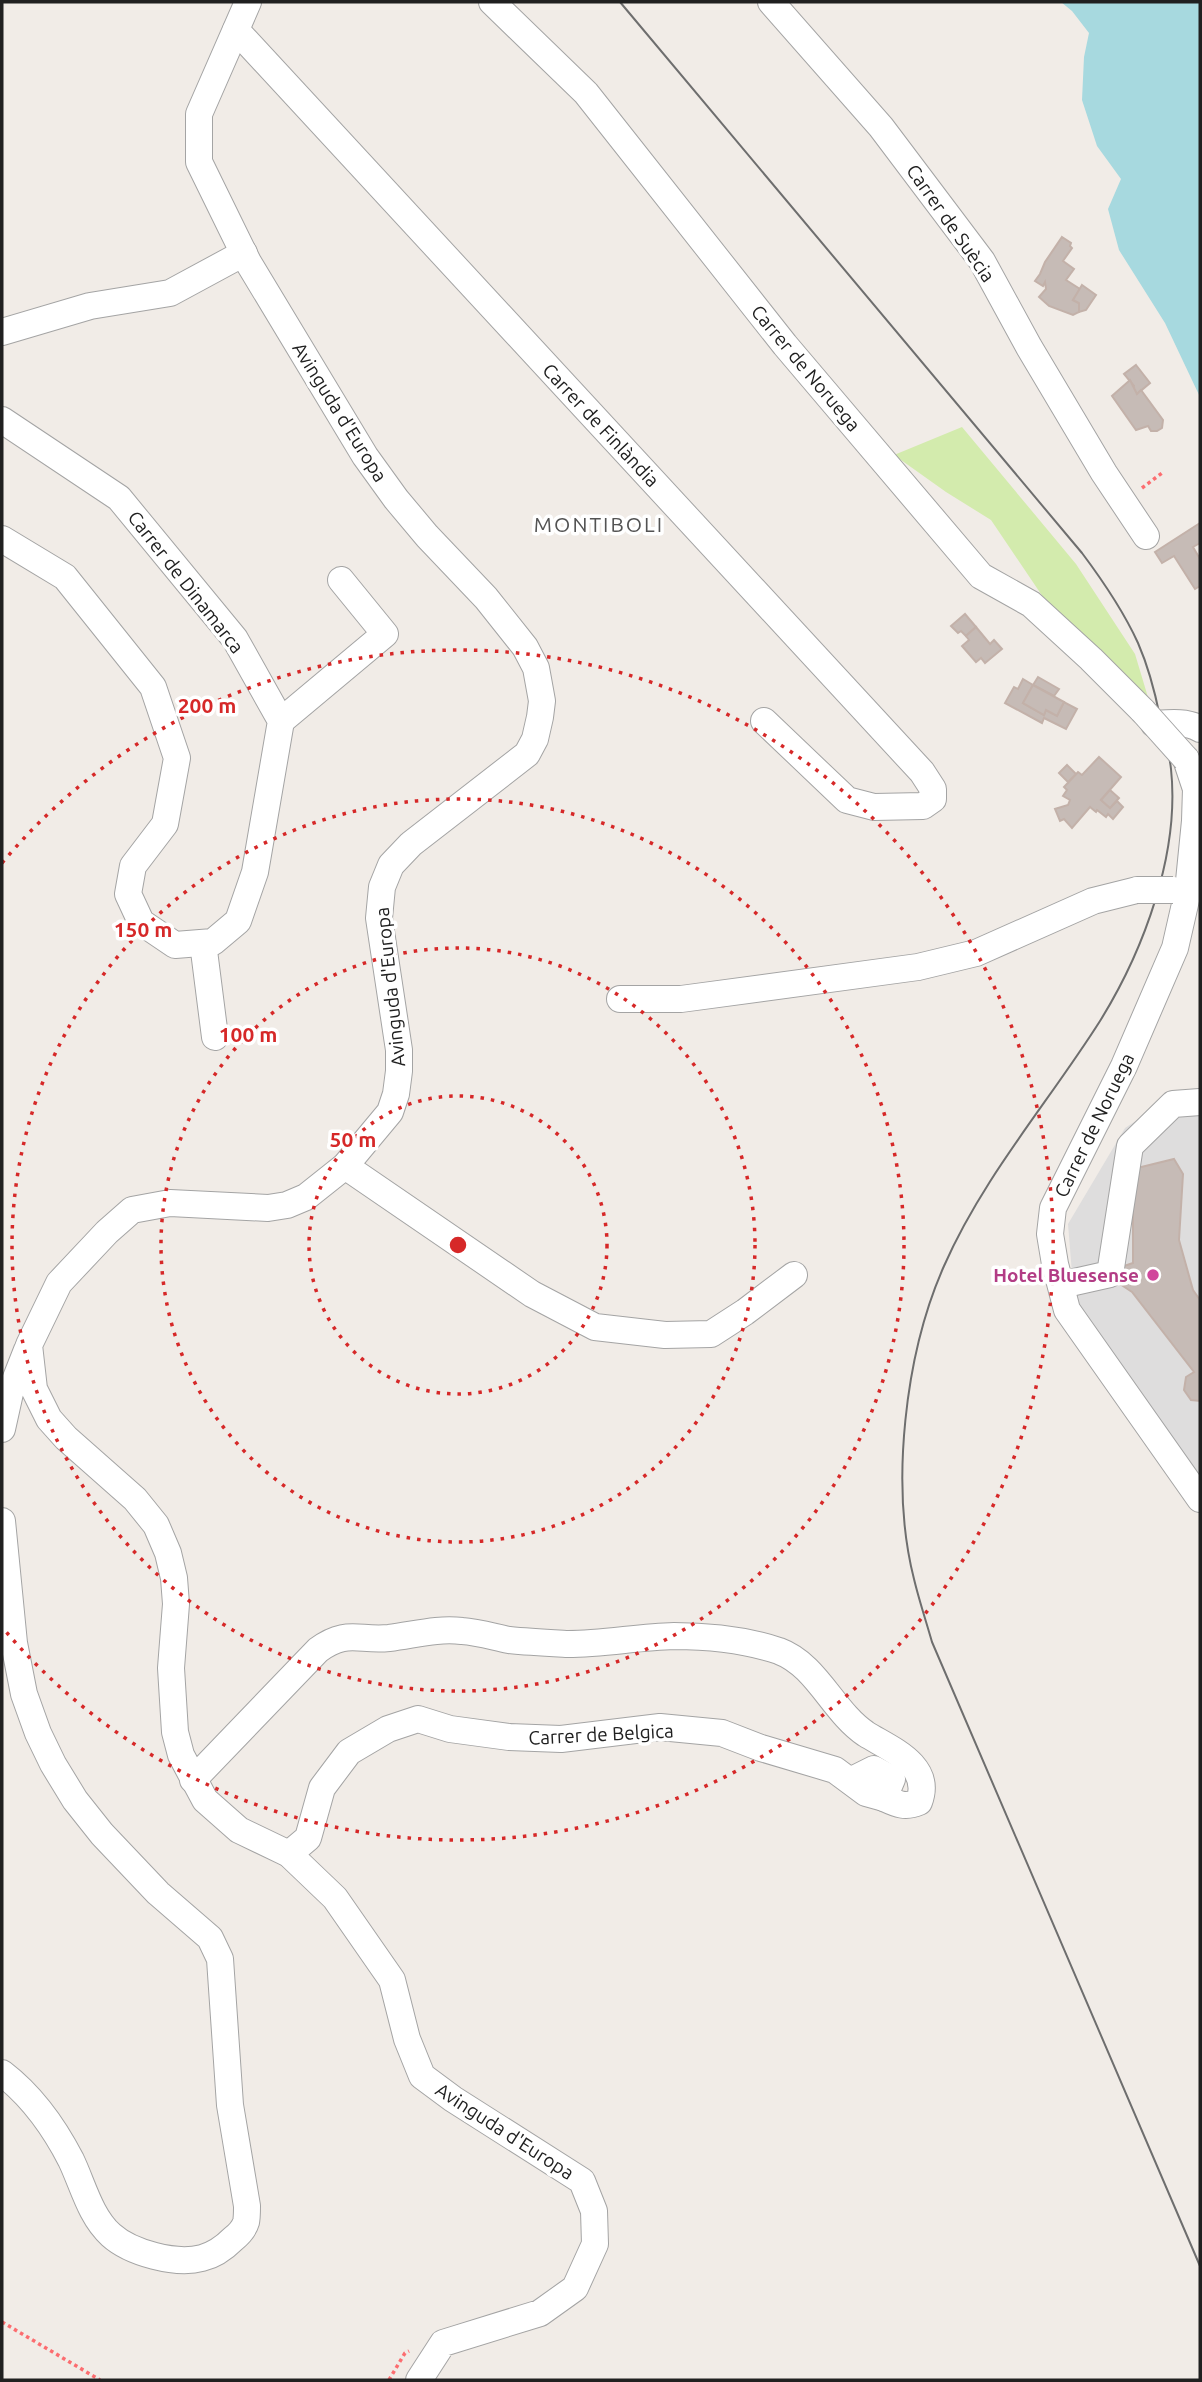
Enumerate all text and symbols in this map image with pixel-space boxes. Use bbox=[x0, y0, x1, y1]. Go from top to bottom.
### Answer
street label: Carrer de Suècia bbox=[902, 160, 1000, 286]
street label: Carrer de Noruega bbox=[747, 301, 865, 435]
street label: Avinguda d'Europa bbox=[288, 338, 392, 486]
street label: Carrer de Finlàndia bbox=[538, 359, 664, 491]
street label: Carrer de Dinamarca bbox=[124, 507, 248, 657]
district label: MONTIBOLI bbox=[534, 512, 664, 536]
text: 200 m bbox=[178, 693, 236, 717]
street label: Avinguda d'Europa bbox=[371, 906, 409, 1068]
text: 150 m bbox=[114, 917, 172, 941]
text: 100 m bbox=[219, 1022, 277, 1046]
street label: Carrer de Noruega bbox=[1050, 1049, 1138, 1201]
text: 50 m bbox=[330, 1127, 376, 1151]
centre of rings bbox=[446, 1233, 470, 1257]
place label: Hotel Bluesense bbox=[993, 1264, 1139, 1286]
marker: Hotel Bluesense bbox=[1145, 1267, 1161, 1283]
street label: Carrer de Belgica bbox=[528, 1719, 674, 1749]
street label: Avinguda d'Europa bbox=[432, 2078, 578, 2184]

